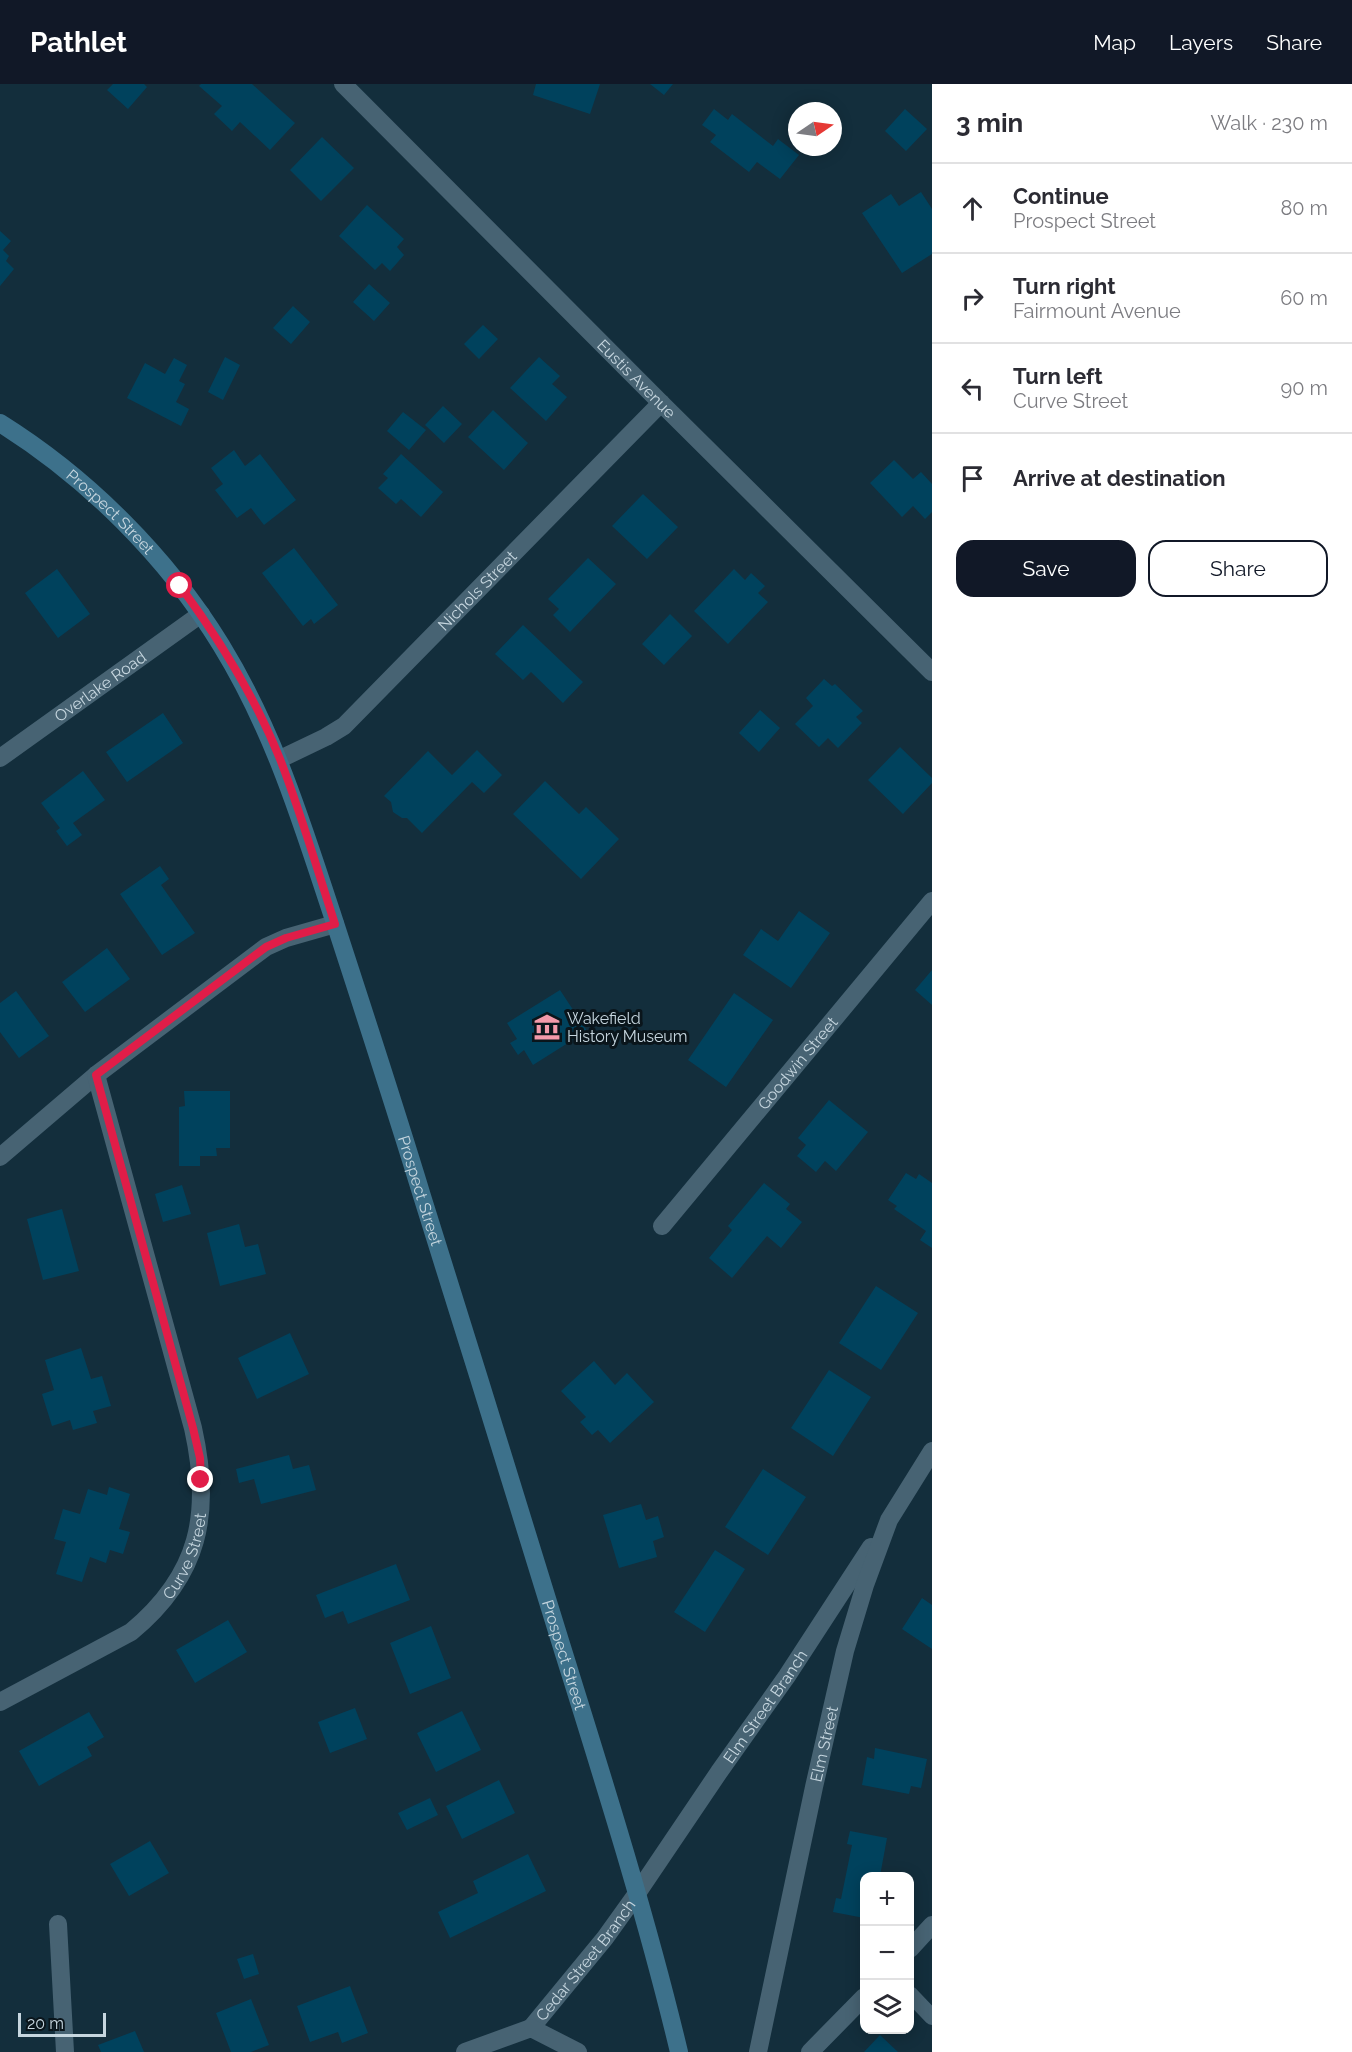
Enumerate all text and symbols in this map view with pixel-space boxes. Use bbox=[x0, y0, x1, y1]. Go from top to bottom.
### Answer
text: Pathlet bbox=[30, 26, 127, 59]
text: Map bbox=[1093, 30, 1136, 55]
text: Layers bbox=[1169, 30, 1233, 55]
text: Share bbox=[1266, 30, 1322, 55]
north arrow bbox=[788, 102, 842, 156]
text: 3 min bbox=[956, 108, 1023, 138]
text: Walk · 230 m bbox=[1210, 111, 1328, 135]
text: Continue bbox=[1013, 183, 1109, 209]
icon: ahead bbox=[956, 192, 989, 225]
text: 80 m bbox=[1280, 196, 1328, 220]
text: Prospect Street bbox=[1013, 209, 1156, 233]
text: Turn right bbox=[1013, 273, 1116, 299]
icon: right bbox=[956, 282, 989, 315]
text: 60 m bbox=[1280, 286, 1328, 310]
text: Fairmount Avenue bbox=[1013, 299, 1181, 323]
street label: Eustis Avenue bbox=[593, 336, 680, 422]
text: Turn left bbox=[1013, 363, 1103, 389]
icon: left bbox=[956, 372, 989, 405]
text: 90 m bbox=[1281, 376, 1328, 400]
text: Curve Street bbox=[1013, 389, 1128, 413]
icon: arrive bbox=[956, 462, 989, 495]
street label: Prospect Street bbox=[62, 465, 159, 559]
text: Arrive at destination bbox=[1013, 465, 1226, 491]
button: Save bbox=[956, 540, 1136, 597]
button: Share bbox=[1148, 540, 1328, 597]
street label: Nichols Street bbox=[434, 547, 521, 635]
route start bbox=[166, 572, 192, 598]
street label: Overlake Road bbox=[51, 647, 150, 726]
place label: Wakefield History Museum bbox=[567, 1009, 688, 1046]
museum icon: Wakefield History Museum bbox=[532, 1012, 562, 1042]
street label: Goodwin Street bbox=[754, 1013, 842, 1113]
street label: Prospect Street bbox=[394, 1133, 446, 1249]
route end bbox=[187, 1466, 213, 1492]
street label: Curve Street bbox=[159, 1511, 210, 1603]
street label: Prospect Street bbox=[538, 1597, 590, 1713]
street label: Elm Street Branch bbox=[719, 1646, 811, 1767]
street label: Elm Street bbox=[806, 1704, 842, 1784]
map controls bbox=[860, 1872, 914, 2034]
button: + bbox=[860, 1872, 914, 1926]
street label: Cedar Street Branch bbox=[532, 1896, 639, 2025]
button: − bbox=[860, 1926, 914, 1980]
button: layers bbox=[860, 1980, 914, 2034]
scale bar bbox=[18, 2010, 106, 2038]
text: 20 m bbox=[27, 2014, 64, 2033]

